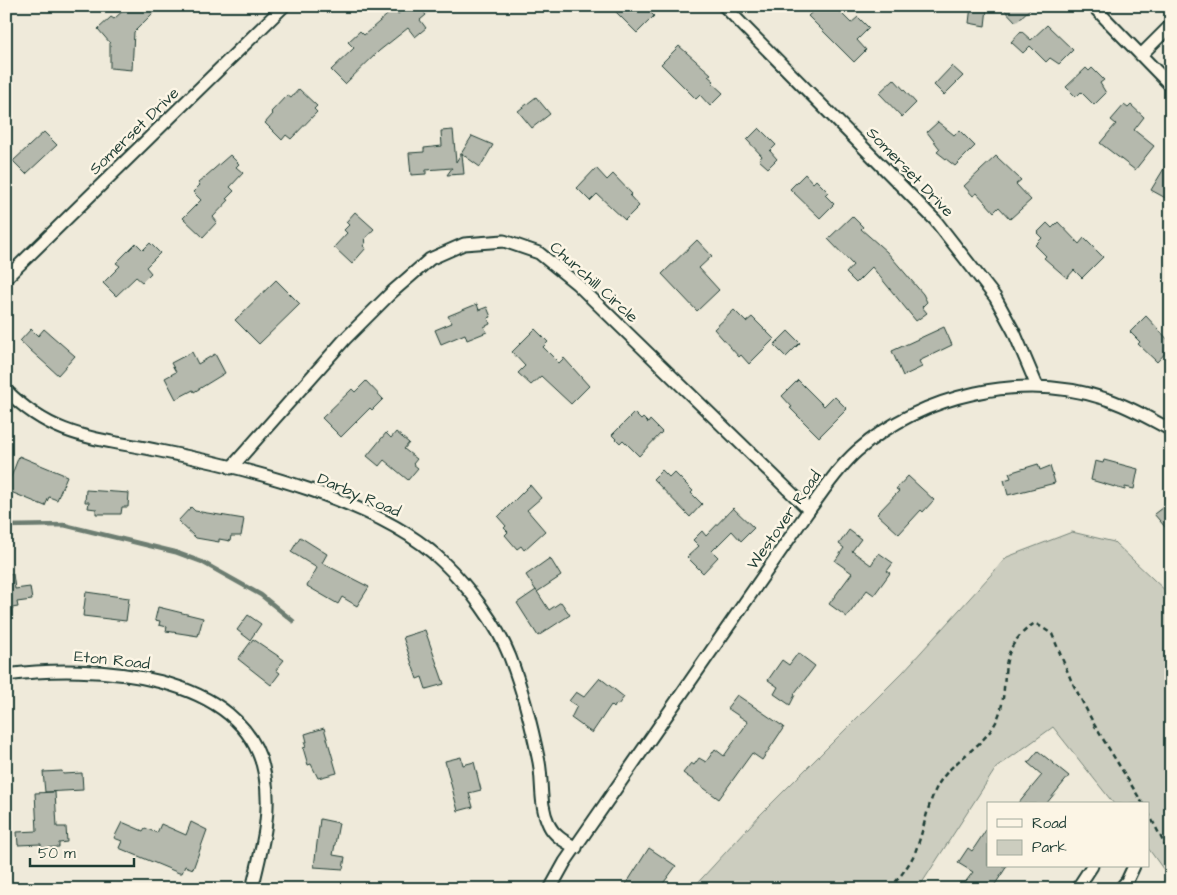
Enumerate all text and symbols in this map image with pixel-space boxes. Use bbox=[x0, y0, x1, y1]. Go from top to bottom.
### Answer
street label: Somerset Drive bbox=[84, 82, 184, 180]
street label: Somerset Drive bbox=[861, 122, 959, 222]
street label: Churchill Circle bbox=[545, 236, 643, 328]
street label: Westover Road bbox=[742, 466, 826, 574]
street label: Darby Road bbox=[314, 468, 404, 523]
street label: Eton Road bbox=[73, 645, 151, 675]
legend bbox=[987, 802, 1150, 868]
text: Road bbox=[1032, 813, 1067, 834]
scale bar bbox=[30, 835, 134, 867]
text: Park bbox=[1032, 837, 1067, 858]
text: 50 m bbox=[38, 843, 76, 864]

